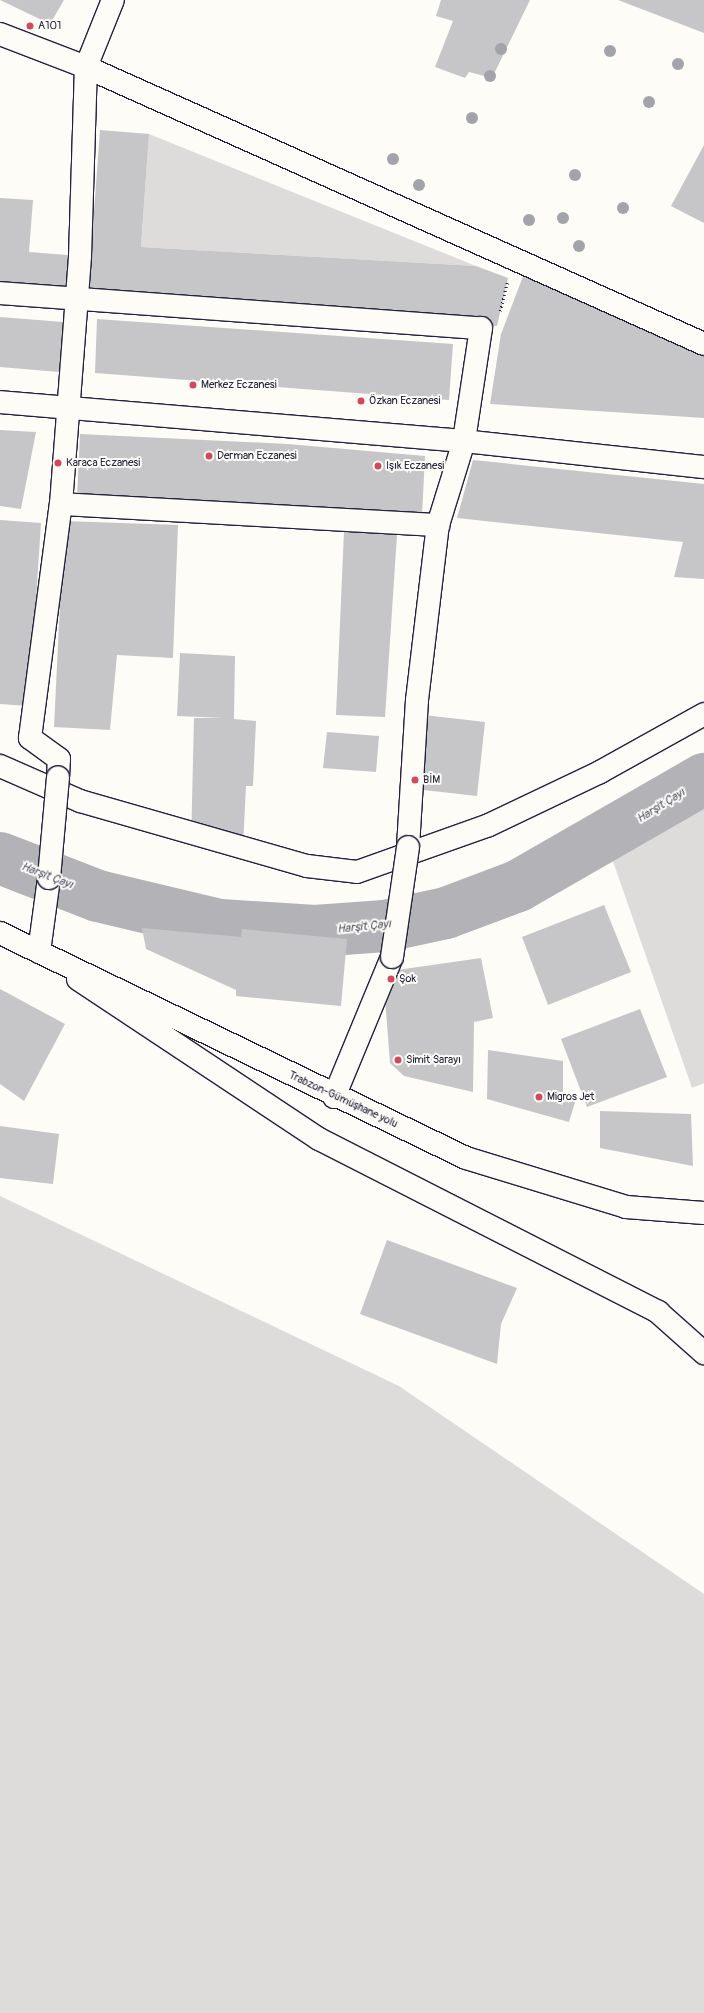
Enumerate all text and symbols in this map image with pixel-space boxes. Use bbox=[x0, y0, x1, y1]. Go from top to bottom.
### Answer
place label: A101 bbox=[38, 19, 61, 33]
marker: A101 bbox=[25, 21, 35, 31]
place label: Merkez Eczanesi bbox=[201, 378, 277, 392]
marker: Merkez Eczanesi bbox=[188, 380, 198, 390]
place label: Özkan Eczanesi bbox=[369, 394, 440, 408]
marker: Özkan Eczanesi bbox=[356, 396, 366, 406]
place label: Derman Eczanesi bbox=[217, 449, 297, 463]
marker: Derman Eczanesi bbox=[204, 451, 214, 461]
place label: Karaca Eczanesi bbox=[66, 456, 140, 470]
marker: Karaca Eczanesi bbox=[53, 458, 63, 468]
place label: Işık Eczanesi bbox=[386, 459, 444, 473]
marker: Işık Eczanesi bbox=[373, 461, 383, 471]
place label: BİM bbox=[423, 773, 440, 787]
marker: BİM bbox=[410, 775, 420, 785]
water label: Harşit Çayı bbox=[634, 786, 688, 826]
water label: Harşit Çayı bbox=[19, 860, 75, 892]
water label: Harşit Çayı bbox=[336, 917, 392, 937]
place label: Şok bbox=[399, 972, 416, 986]
marker: Şok bbox=[386, 974, 396, 984]
place label: Simit Sarayı bbox=[406, 1053, 461, 1067]
marker: Simit Sarayı bbox=[393, 1055, 403, 1065]
street label: Trabzon-Gümüşhane yolu bbox=[286, 1069, 400, 1131]
place label: Migros Jet bbox=[547, 1090, 594, 1104]
marker: Migros Jet bbox=[534, 1092, 544, 1102]

